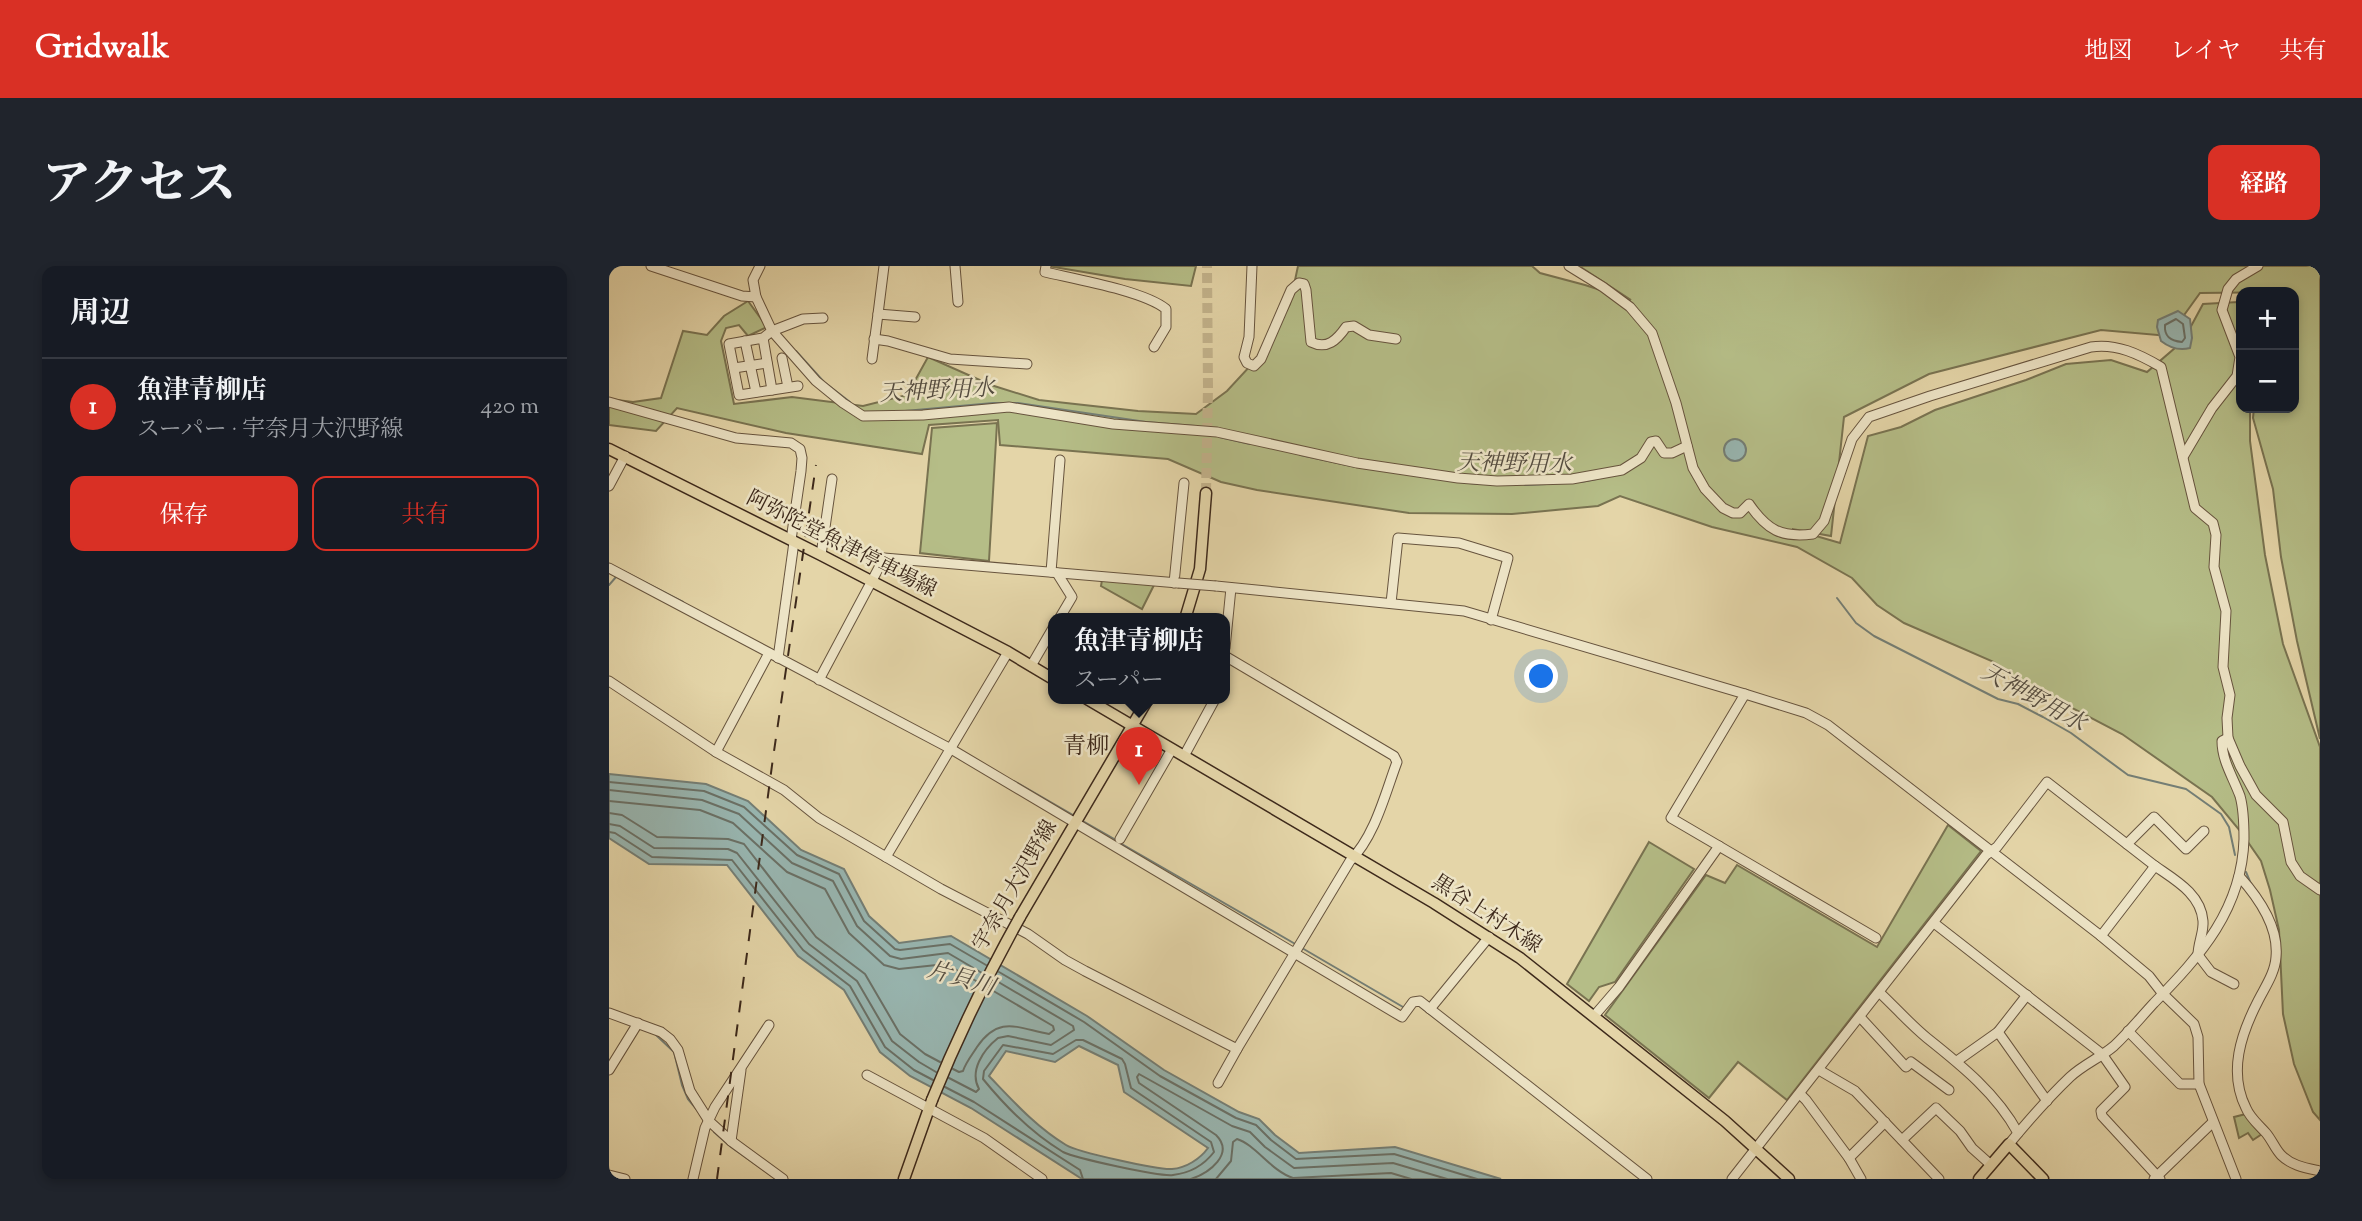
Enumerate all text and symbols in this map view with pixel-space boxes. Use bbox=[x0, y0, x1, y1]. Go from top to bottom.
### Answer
text: Gridwalk bbox=[35, 25, 169, 73]
text: 地図 bbox=[2084, 35, 2132, 69]
text: レイヤ bbox=[2170, 35, 2241, 69]
text: 共有 bbox=[2279, 35, 2327, 69]
button: 経路 bbox=[2208, 145, 2320, 220]
text: アクセス bbox=[42, 152, 237, 222]
map controls bbox=[2236, 287, 2299, 413]
button: + bbox=[2236, 287, 2299, 350]
text: 周辺 bbox=[70, 293, 130, 336]
button: − bbox=[2236, 350, 2299, 413]
water label: 天神野用水 bbox=[879, 372, 997, 411]
text: 魚津青柳店 bbox=[137, 373, 267, 410]
text: 1 bbox=[89, 391, 97, 424]
text: 420 m bbox=[481, 391, 539, 424]
text: スーパー · 宇奈月大沢野線 bbox=[137, 414, 403, 447]
water label: 天神野用水 bbox=[1456, 447, 1574, 483]
button: 保存 bbox=[70, 476, 298, 551]
button: 共有 bbox=[312, 476, 539, 551]
street label: 阿弥陀堂魚津停車場線 bbox=[741, 484, 941, 606]
popup bbox=[1048, 613, 1230, 704]
text: 魚津青柳店 bbox=[1074, 624, 1204, 661]
water label: 天神野用水 bbox=[1975, 657, 2093, 742]
your location bbox=[1524, 659, 1558, 693]
text: スーパー bbox=[1074, 665, 1164, 698]
pin: 1 bbox=[1116, 727, 1162, 785]
district label: 青柳 bbox=[1063, 731, 1109, 764]
street label: 宇奈月大沢野線 bbox=[966, 815, 1066, 957]
street label: 黒谷上村木線 bbox=[1425, 868, 1547, 962]
water label: 片貝川 bbox=[923, 955, 1002, 1006]

